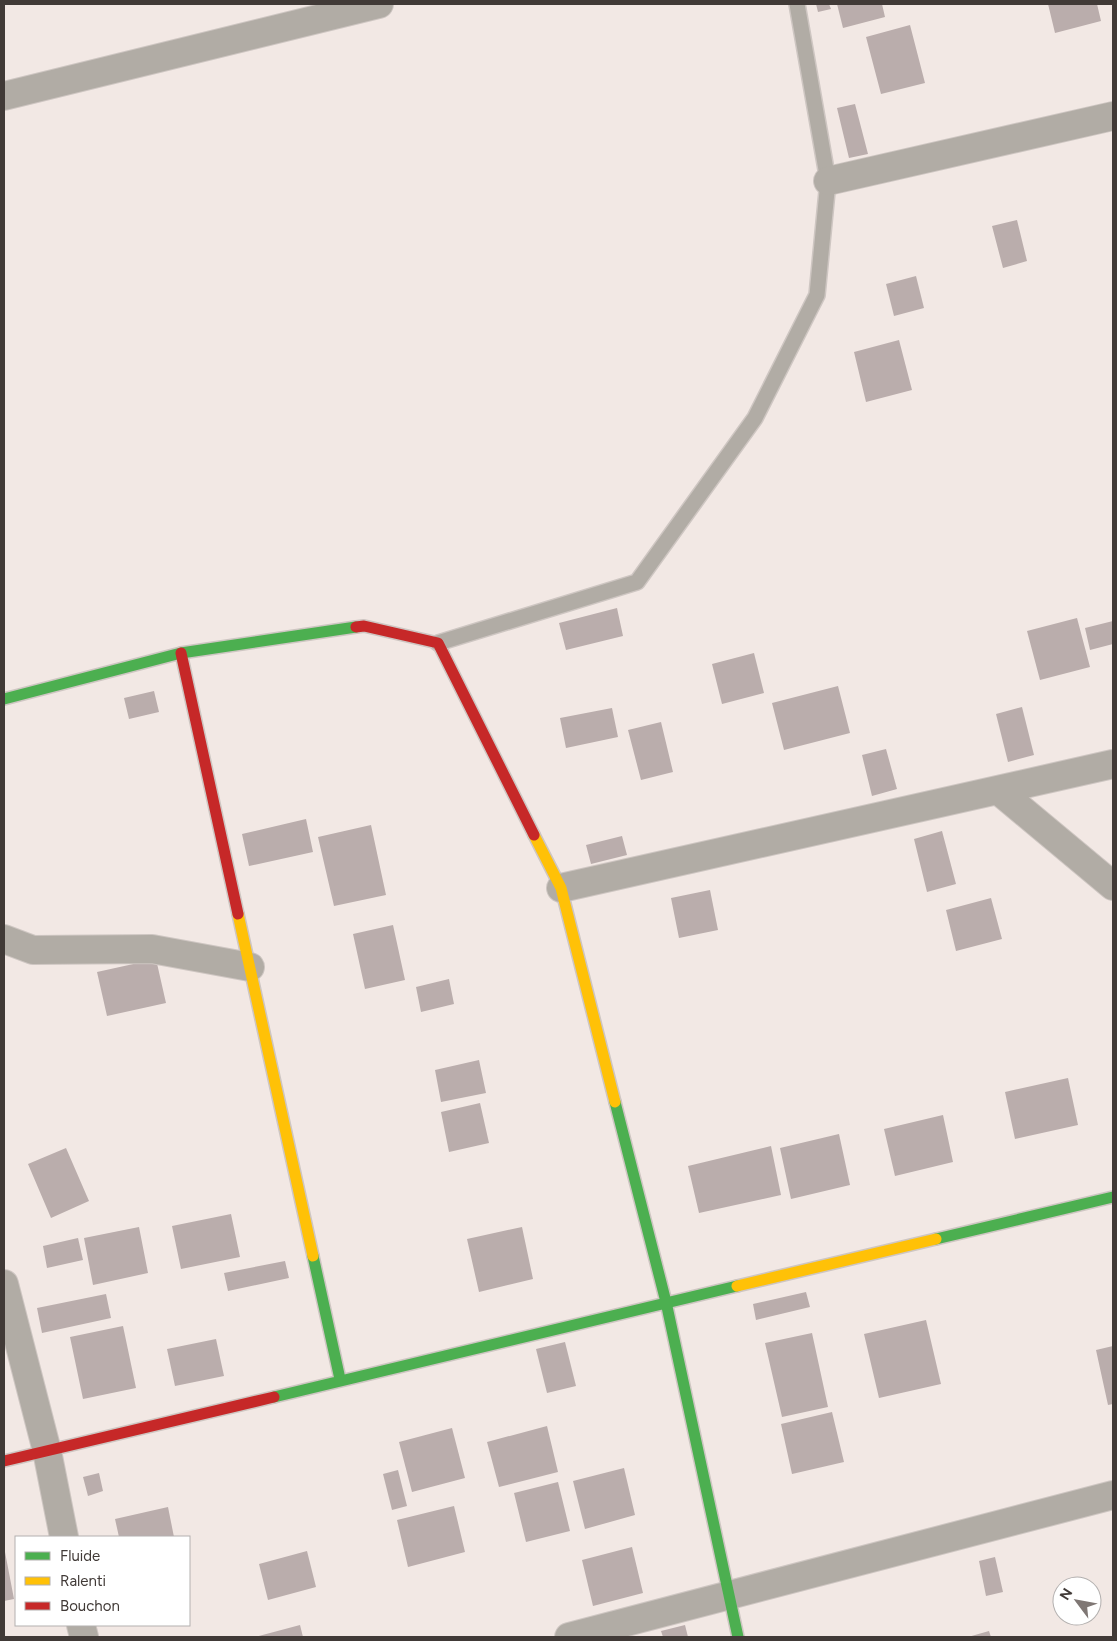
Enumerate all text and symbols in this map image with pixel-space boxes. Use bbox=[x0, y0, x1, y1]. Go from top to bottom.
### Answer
legend bbox=[15, 1536, 190, 1626]
text: Fluide bbox=[60, 1547, 100, 1565]
text: Ralenti bbox=[60, 1572, 106, 1590]
north arrow bbox=[1052, 1576, 1102, 1626]
text: N bbox=[1056, 1585, 1076, 1603]
text: Bouchon bbox=[60, 1597, 120, 1615]

